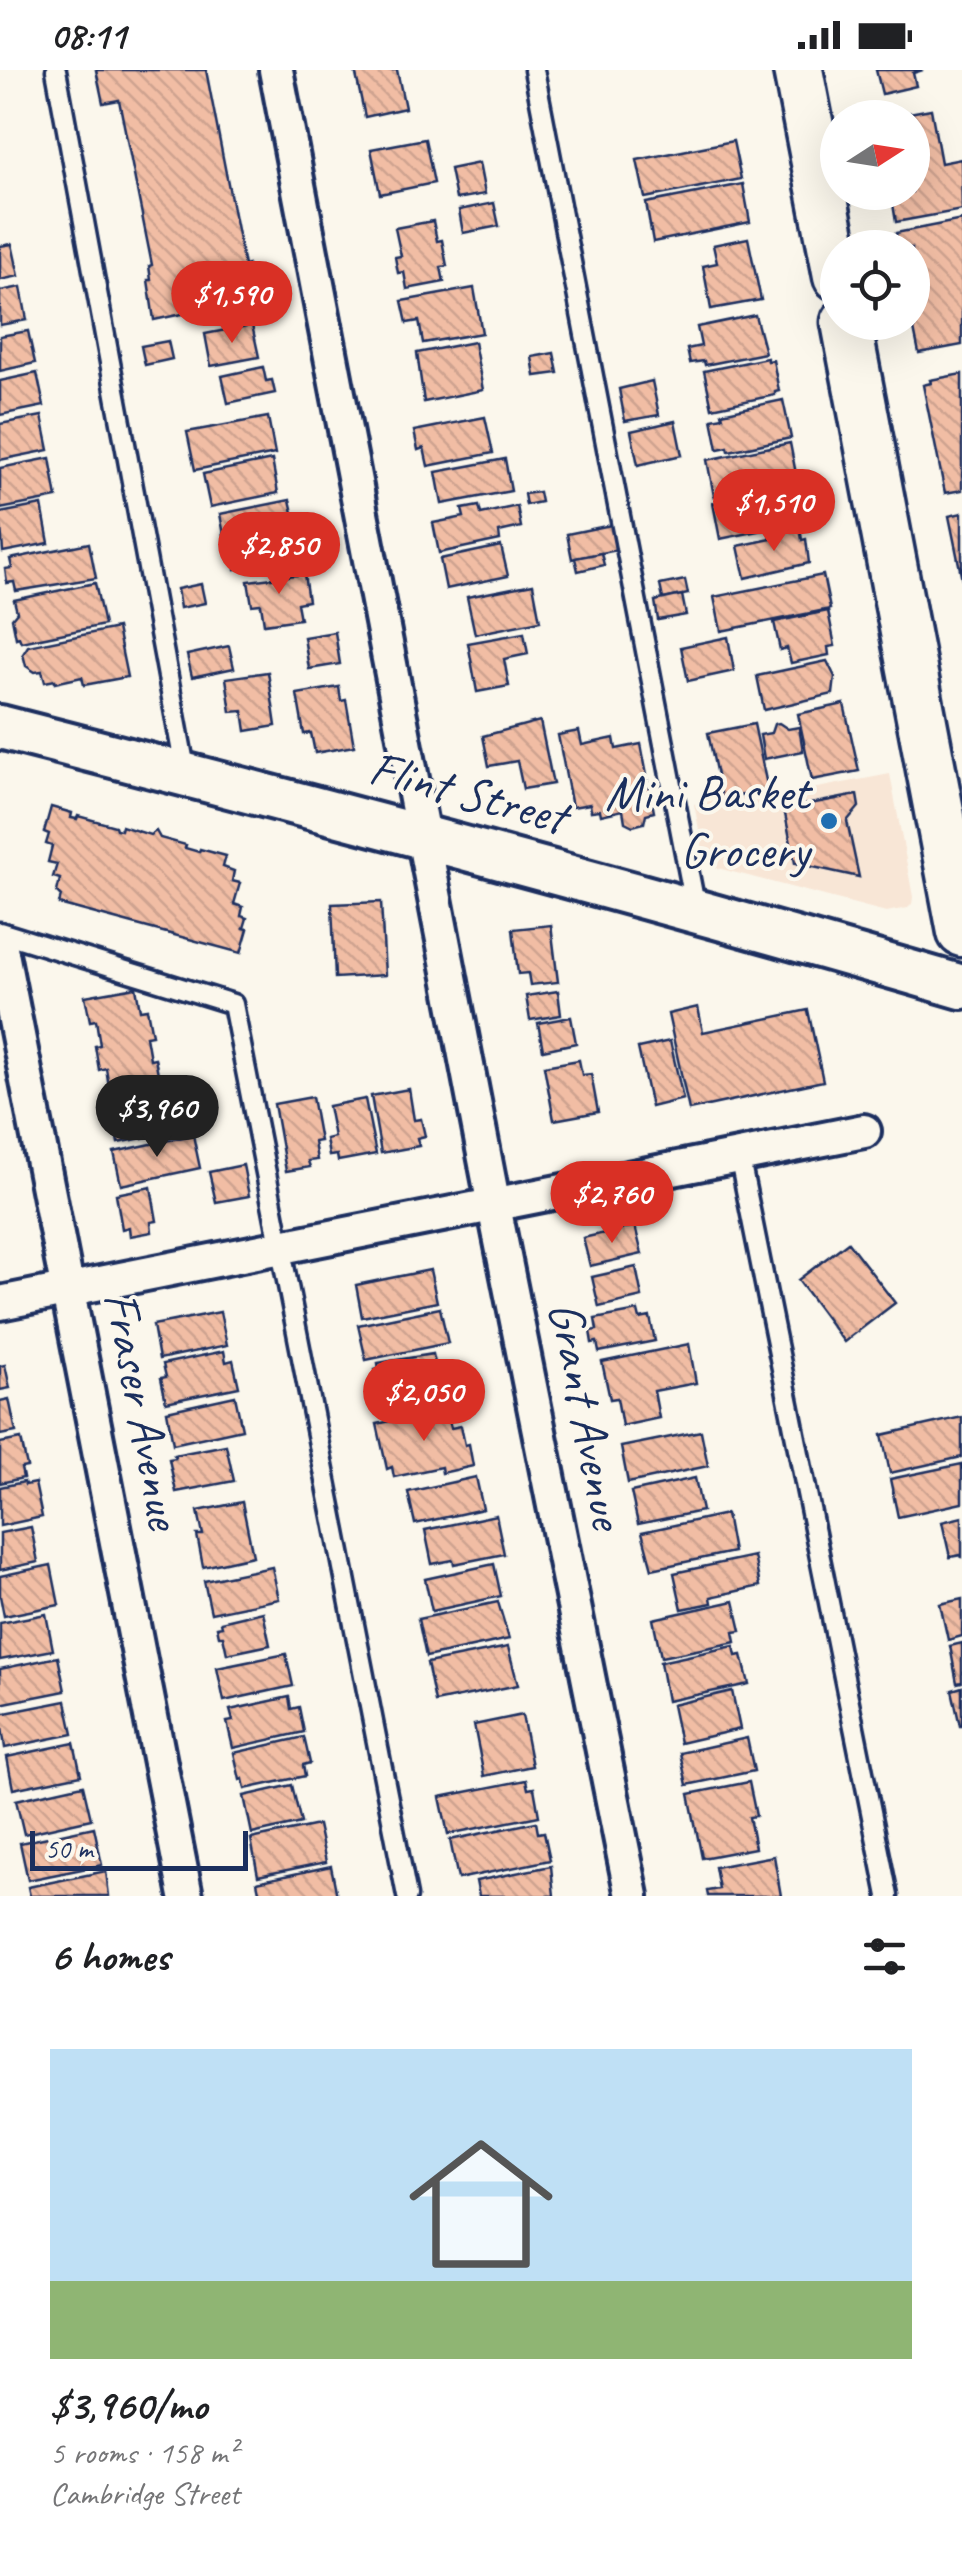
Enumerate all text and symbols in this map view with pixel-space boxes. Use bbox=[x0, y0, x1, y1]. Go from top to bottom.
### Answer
text: 08:11 bbox=[50, 12, 126, 59]
north arrow bbox=[820, 100, 930, 210]
map controls bbox=[820, 100, 930, 340]
button: locate bbox=[820, 230, 930, 340]
pin: $1,590 bbox=[151, 261, 313, 346]
text: $1,590 bbox=[193, 273, 271, 314]
pin: $1,510 bbox=[693, 469, 855, 554]
text: $1,510 bbox=[735, 481, 813, 522]
pin: $2,850 bbox=[198, 512, 360, 597]
text: $2,850 bbox=[240, 524, 318, 565]
street label: Flint Street bbox=[363, 736, 579, 850]
place label: Mini Basket Grocery bbox=[605, 761, 813, 882]
marker: Mini Basket Grocery bbox=[818, 810, 840, 832]
pin: $3,960 bbox=[76, 1075, 238, 1160]
text: $3,960 bbox=[118, 1087, 196, 1128]
pin: $2,760 bbox=[531, 1161, 693, 1246]
text: $2,760 bbox=[573, 1173, 651, 1214]
street label: Fraser Avenue bbox=[89, 1286, 197, 1537]
street label: Grant Avenue bbox=[534, 1296, 641, 1538]
pin: $2,050 bbox=[343, 1359, 505, 1444]
text: $2,050 bbox=[385, 1371, 463, 1412]
scale bar bbox=[30, 1826, 248, 1871]
text: 50 m bbox=[45, 1831, 93, 1866]
icon: filters bbox=[857, 1929, 912, 1984]
text: 6 homes bbox=[50, 1930, 169, 1983]
icon: home bbox=[391, 2114, 571, 2294]
text: $3,960/mo bbox=[50, 2379, 207, 2432]
text: 5 rooms · 158 m² bbox=[50, 2432, 237, 2473]
text: Cambridge Street bbox=[50, 2473, 240, 2514]

